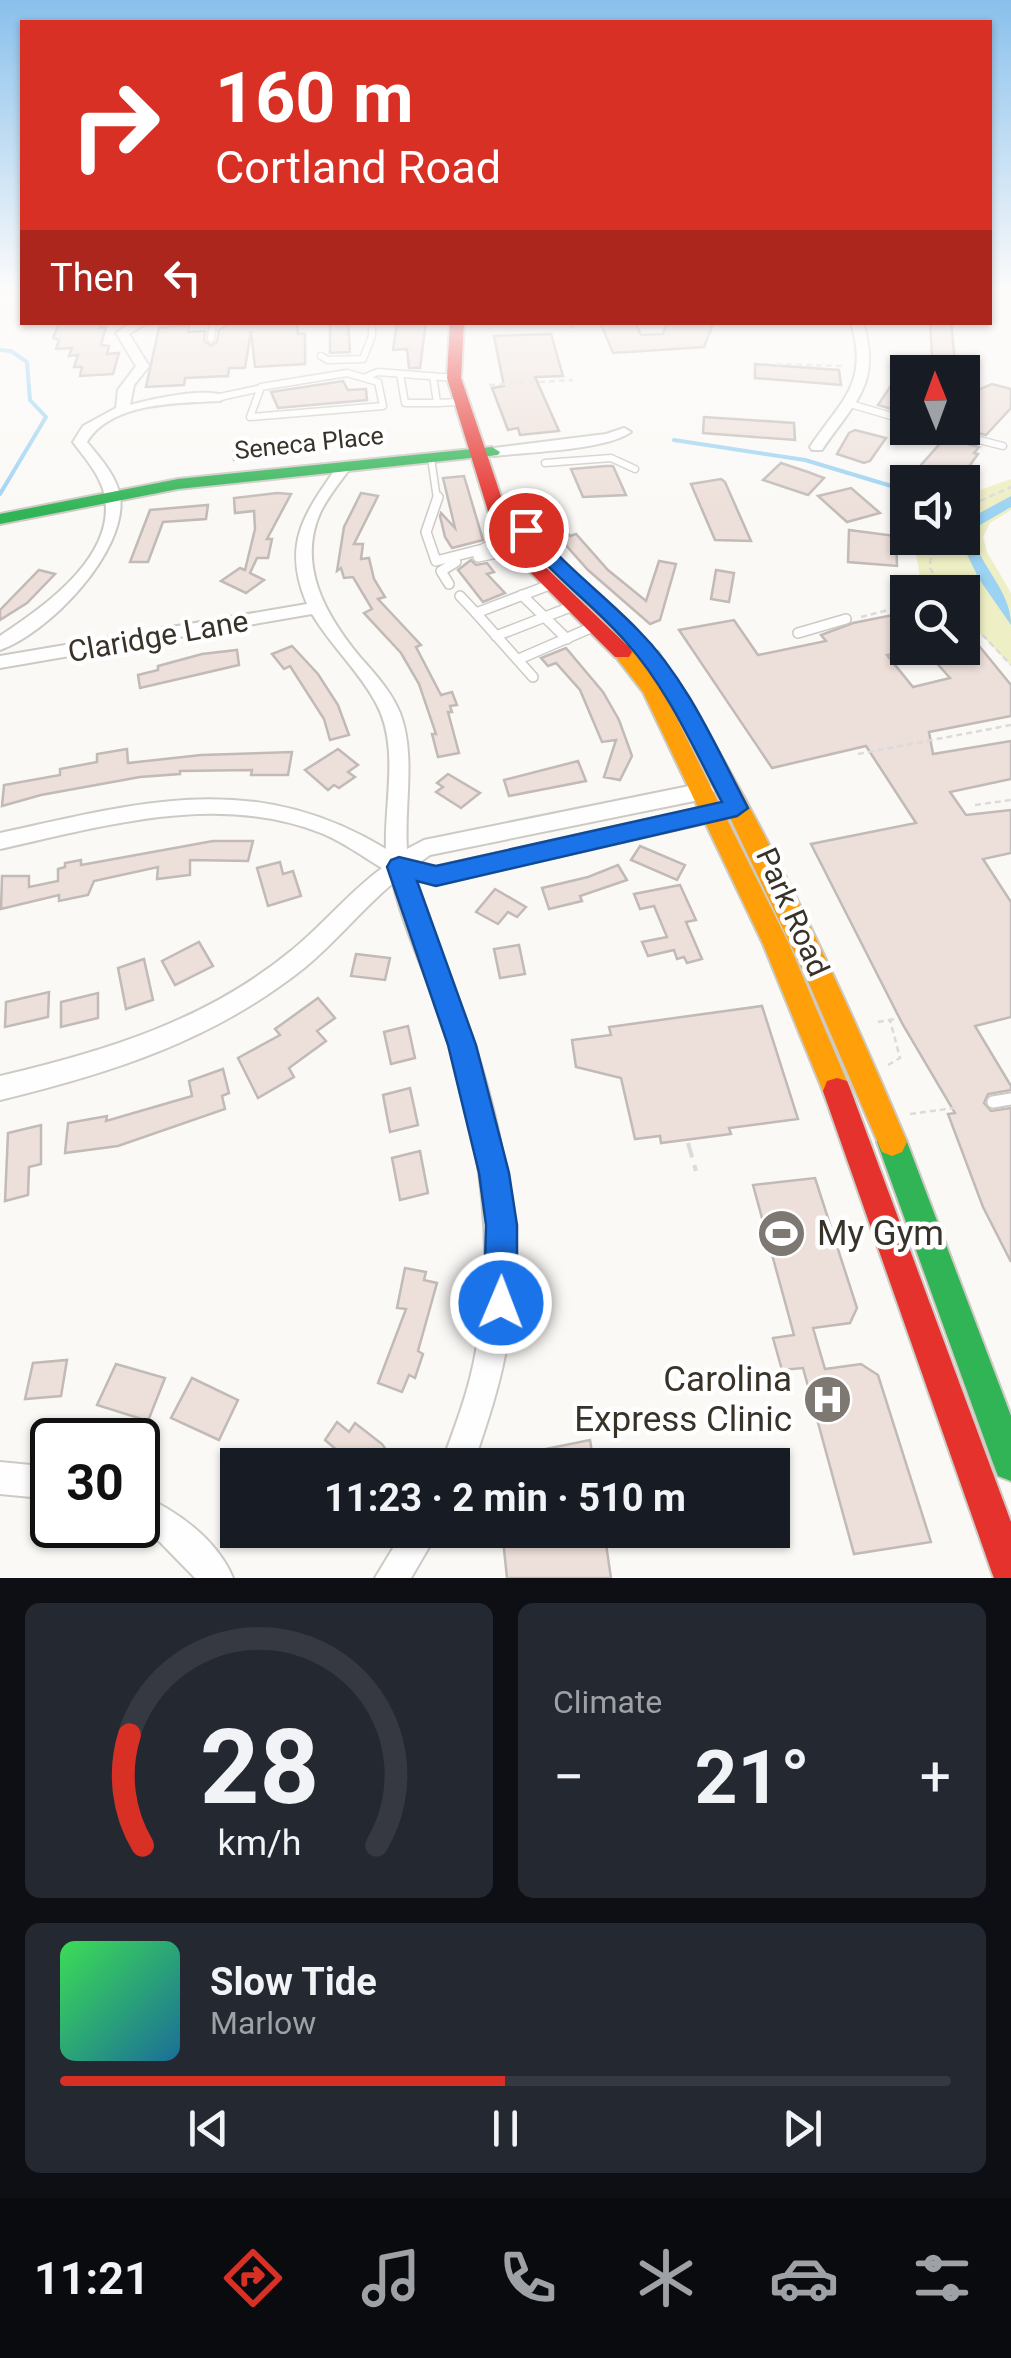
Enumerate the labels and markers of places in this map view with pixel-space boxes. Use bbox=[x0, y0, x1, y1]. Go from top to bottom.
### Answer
pin bbox=[484, 488, 569, 573]
sports icon: My Gym bbox=[756, 1207, 808, 1259]
place label: My Gym bbox=[817, 1213, 944, 1254]
place label: Carolina Express Clinic bbox=[574, 1359, 792, 1440]
hospital icon: Carolina Express Clinic bbox=[801, 1373, 853, 1425]

